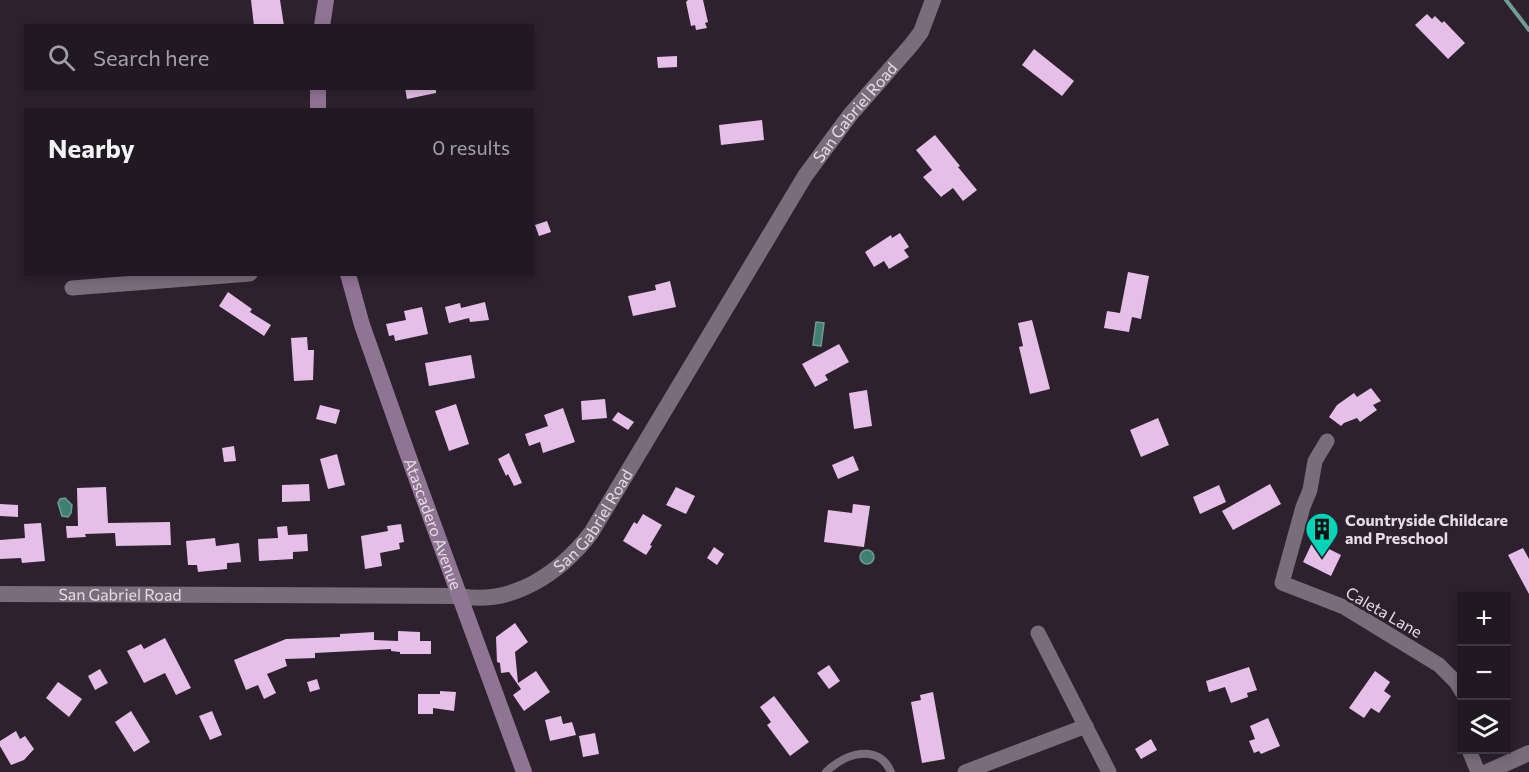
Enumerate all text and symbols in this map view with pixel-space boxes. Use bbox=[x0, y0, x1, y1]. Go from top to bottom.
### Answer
search box bbox=[24, 24, 534, 90]
icon: search bbox=[45, 41, 78, 74]
text: Search here bbox=[93, 44, 209, 71]
street label: San Gabriel Road bbox=[808, 58, 901, 166]
text: Nearby bbox=[48, 132, 135, 163]
text: 0 results bbox=[432, 135, 510, 159]
street label: Atascadero Avenue bbox=[401, 455, 466, 592]
street label: San Gabriel Road bbox=[549, 466, 636, 576]
place label: Countryside Childcare and Preschool bbox=[1345, 510, 1508, 547]
building icon: Countryside Childcare and Preschool bbox=[1304, 511, 1340, 558]
street label: Caleta Lane bbox=[1343, 582, 1426, 641]
street label: San Gabriel Road bbox=[58, 584, 182, 604]
map controls bbox=[1457, 592, 1511, 754]
button: + bbox=[1457, 592, 1511, 646]
button: − bbox=[1457, 646, 1511, 700]
button: layers bbox=[1457, 700, 1511, 754]

